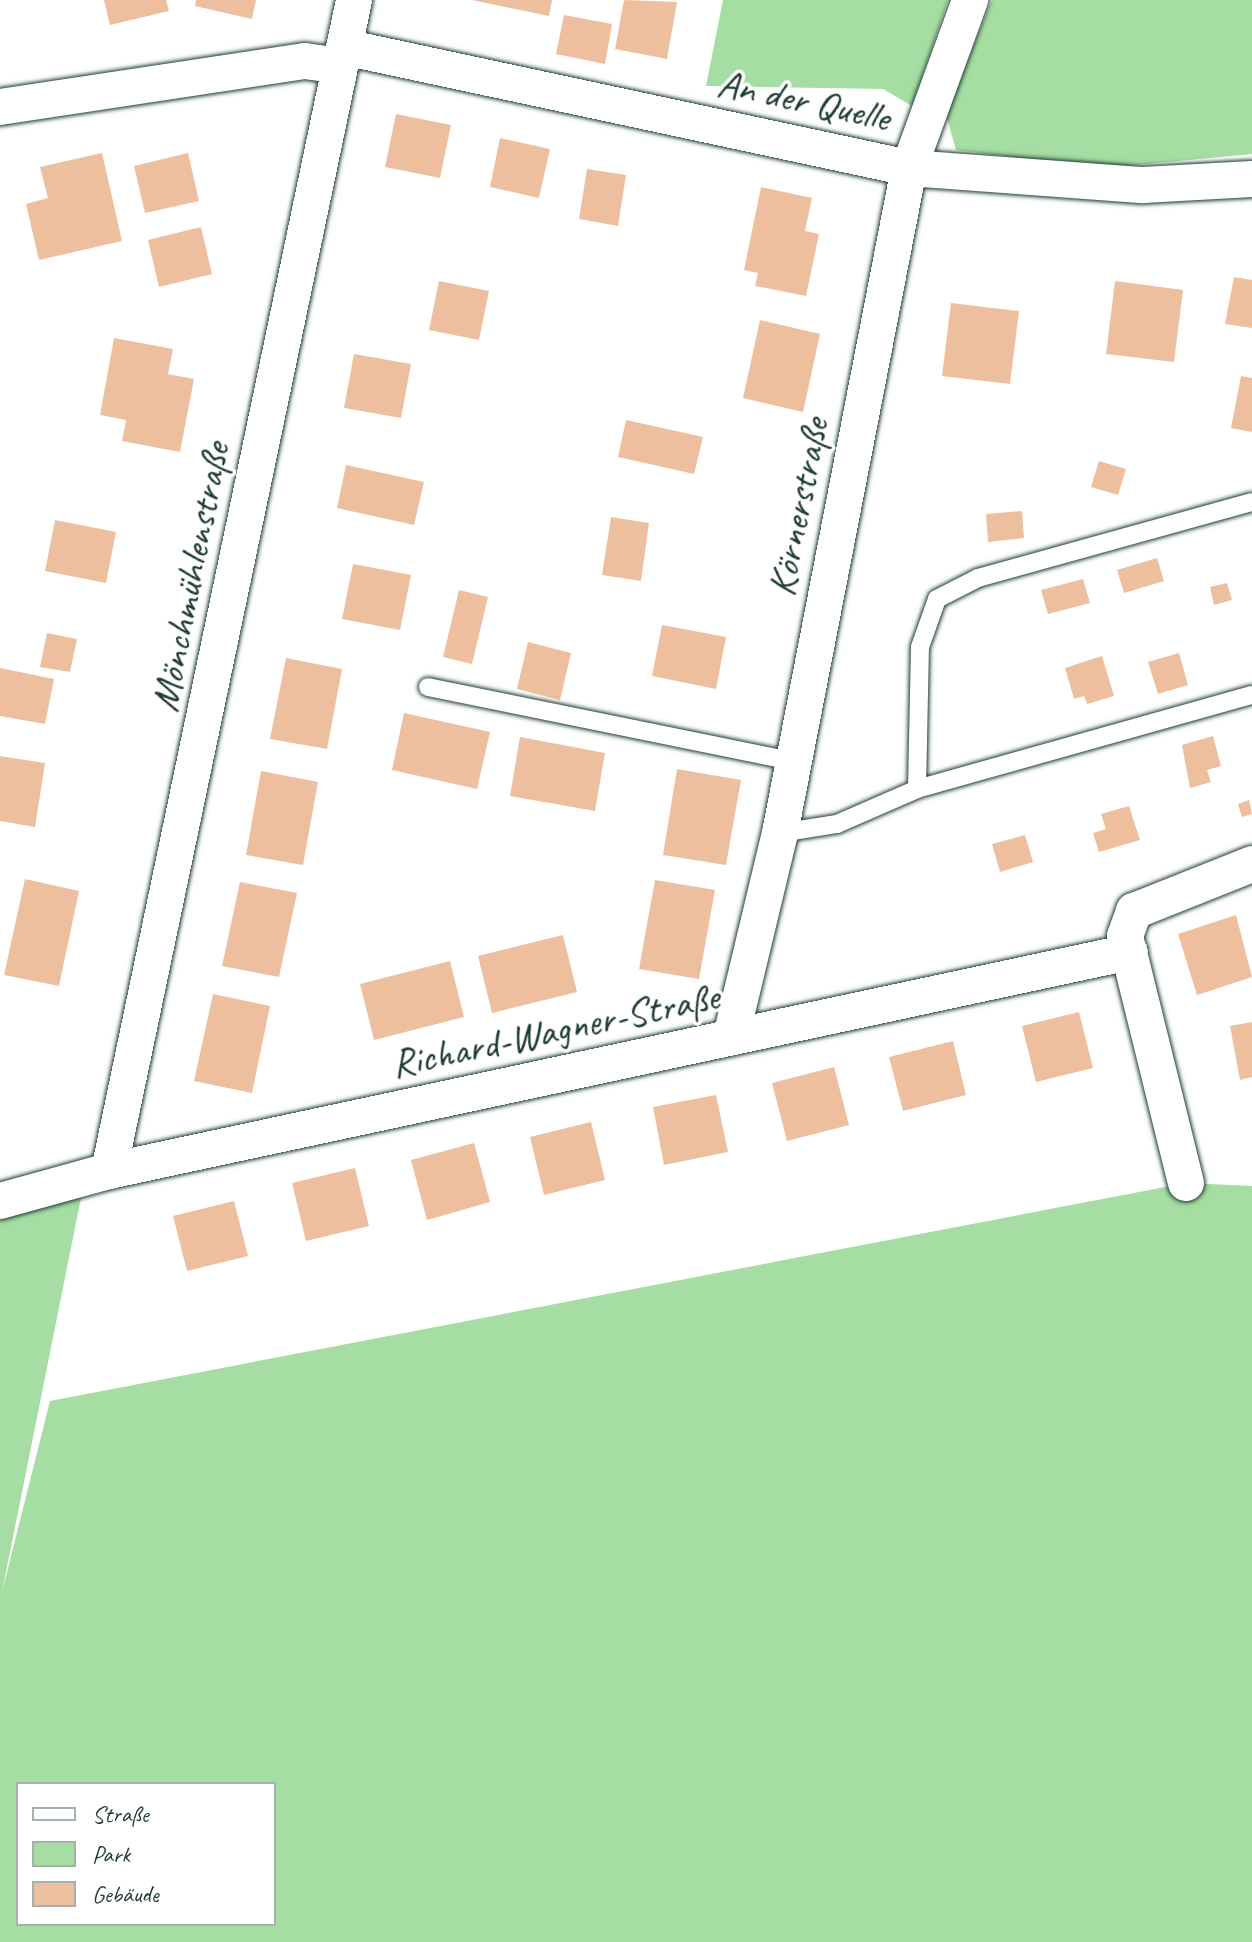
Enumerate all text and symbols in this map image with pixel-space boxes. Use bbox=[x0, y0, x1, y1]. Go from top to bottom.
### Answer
street label: An der Quelle bbox=[714, 58, 894, 142]
street label: Körnerstraße bbox=[757, 414, 839, 600]
street label: Mönchmühlenstraße bbox=[140, 438, 240, 716]
street label: Richard-Wagner-Straße bbox=[387, 972, 723, 1088]
legend bbox=[16, 1782, 276, 1926]
text: Straße bbox=[92, 1799, 149, 1829]
text: Park bbox=[92, 1839, 130, 1869]
text: Gebäude bbox=[92, 1879, 159, 1909]

